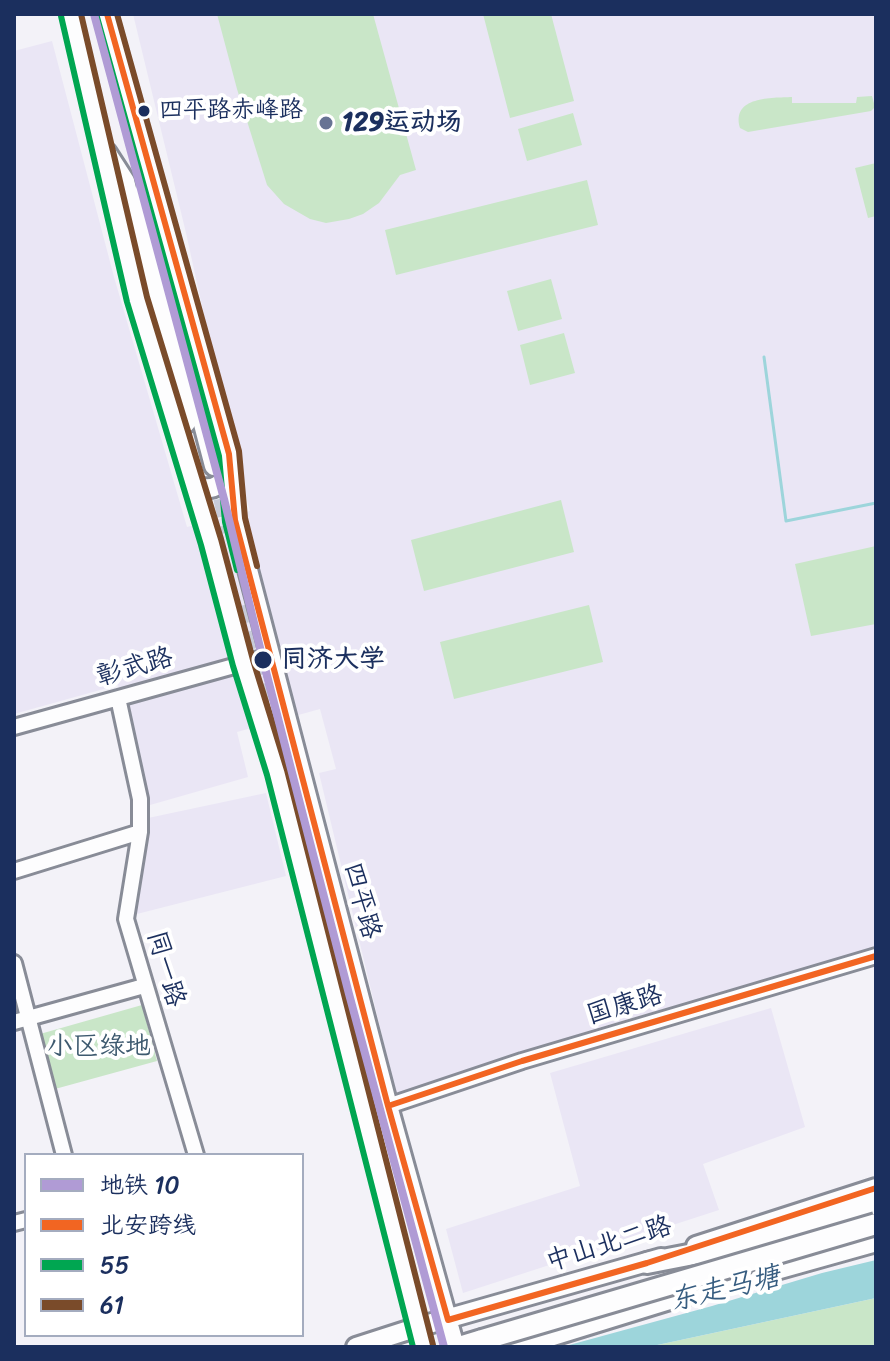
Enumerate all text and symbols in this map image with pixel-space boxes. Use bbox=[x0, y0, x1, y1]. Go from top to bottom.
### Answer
place label: 四平路赤峰路 bbox=[159, 97, 303, 125]
marker: 四平路赤峰路 bbox=[136, 103, 152, 119]
place label: 129运动场 bbox=[342, 107, 462, 139]
marker: 129运动场 bbox=[317, 114, 335, 132]
street label: 彰武路 bbox=[93, 642, 177, 694]
place label: 同济大学 bbox=[281, 644, 385, 676]
marker: 同济大学 bbox=[252, 649, 274, 671]
street label: 四平路 bbox=[336, 859, 386, 943]
street label: 同一路 bbox=[139, 927, 191, 1011]
street label: 国康路 bbox=[583, 980, 667, 1032]
park label: 小区绿地 bbox=[47, 1031, 151, 1063]
legend bbox=[24, 1153, 304, 1337]
text: 地铁 10 bbox=[100, 1164, 180, 1206]
text: 北安跨线 bbox=[100, 1204, 196, 1246]
street label: 中山北二路 bbox=[542, 1211, 676, 1279]
text: 55 bbox=[100, 1244, 129, 1286]
water label: 东走马塘 bbox=[667, 1261, 783, 1319]
text: 61 bbox=[100, 1284, 124, 1326]

